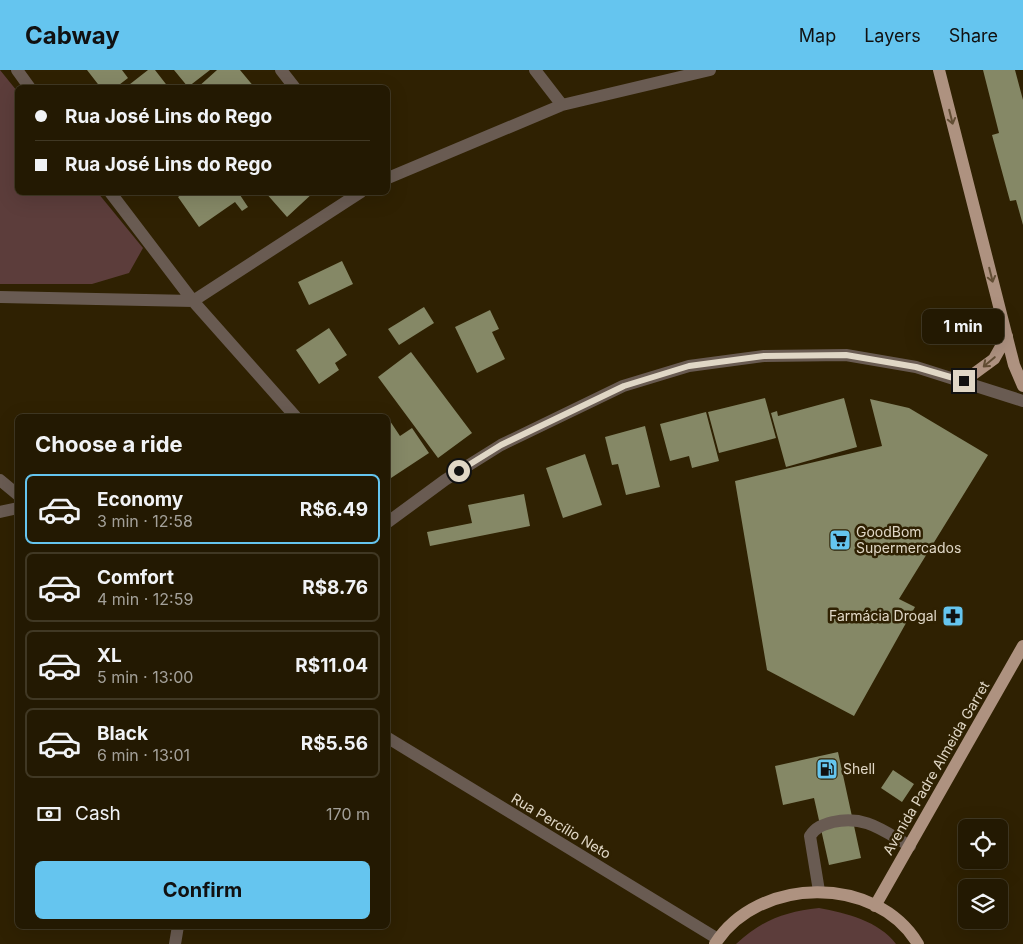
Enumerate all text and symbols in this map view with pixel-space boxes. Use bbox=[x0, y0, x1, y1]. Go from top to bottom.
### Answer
text: Cabway bbox=[25, 21, 120, 50]
text: Map bbox=[799, 25, 836, 46]
text: Layers bbox=[864, 25, 921, 46]
text: Share bbox=[949, 25, 998, 46]
text: Rua José Lins do Rego bbox=[65, 105, 272, 128]
one-way arrow bbox=[947, 109, 956, 125]
text: Rua José Lins do Rego bbox=[65, 153, 272, 176]
one-way arrow bbox=[987, 266, 996, 282]
callout: 1 min bbox=[923, 308, 1005, 344]
text: 1 min bbox=[943, 316, 983, 336]
one-way arrow bbox=[982, 356, 995, 368]
route end bbox=[953, 370, 975, 392]
text: Choose a ride bbox=[35, 431, 183, 457]
route start bbox=[448, 460, 470, 482]
icon: car bbox=[37, 487, 82, 532]
text: Economy bbox=[97, 488, 183, 511]
text: R$6.49 bbox=[300, 498, 368, 521]
text: 3 min · 12:58 bbox=[97, 511, 193, 531]
place label: GoodBom Supermercados bbox=[856, 523, 961, 556]
supermarket icon: GoodBom Supermercados bbox=[828, 528, 852, 552]
icon: car bbox=[37, 565, 82, 610]
text: Comfort bbox=[97, 566, 174, 589]
text: R$8.76 bbox=[302, 576, 368, 599]
text: 4 min · 12:59 bbox=[97, 589, 193, 609]
pharmacy icon: Farmácia Drogal bbox=[941, 604, 965, 628]
place label: Farmácia Drogal bbox=[829, 607, 937, 624]
icon: car bbox=[37, 643, 82, 688]
text: XL bbox=[97, 644, 122, 667]
text: R$11.04 bbox=[295, 654, 368, 677]
text: 5 min · 13:00 bbox=[97, 667, 193, 687]
street label: Avenida Padre Almeida Garret bbox=[879, 677, 993, 858]
icon: car bbox=[37, 721, 82, 766]
text: Black bbox=[97, 722, 148, 745]
text: R$5.56 bbox=[301, 732, 368, 755]
text: 6 min · 13:01 bbox=[97, 745, 190, 765]
fuel station icon: Shell bbox=[815, 757, 839, 781]
place label: Shell bbox=[843, 760, 875, 777]
street label: Rua Percílio Neto bbox=[508, 789, 614, 862]
icon: cash bbox=[35, 800, 63, 828]
text: Cash bbox=[75, 802, 121, 825]
text: 170 m bbox=[326, 804, 370, 824]
map controls bbox=[958, 819, 1008, 929]
button: locate bbox=[958, 819, 1008, 869]
button: Confirm bbox=[35, 861, 370, 919]
button: layers bbox=[958, 879, 1008, 929]

